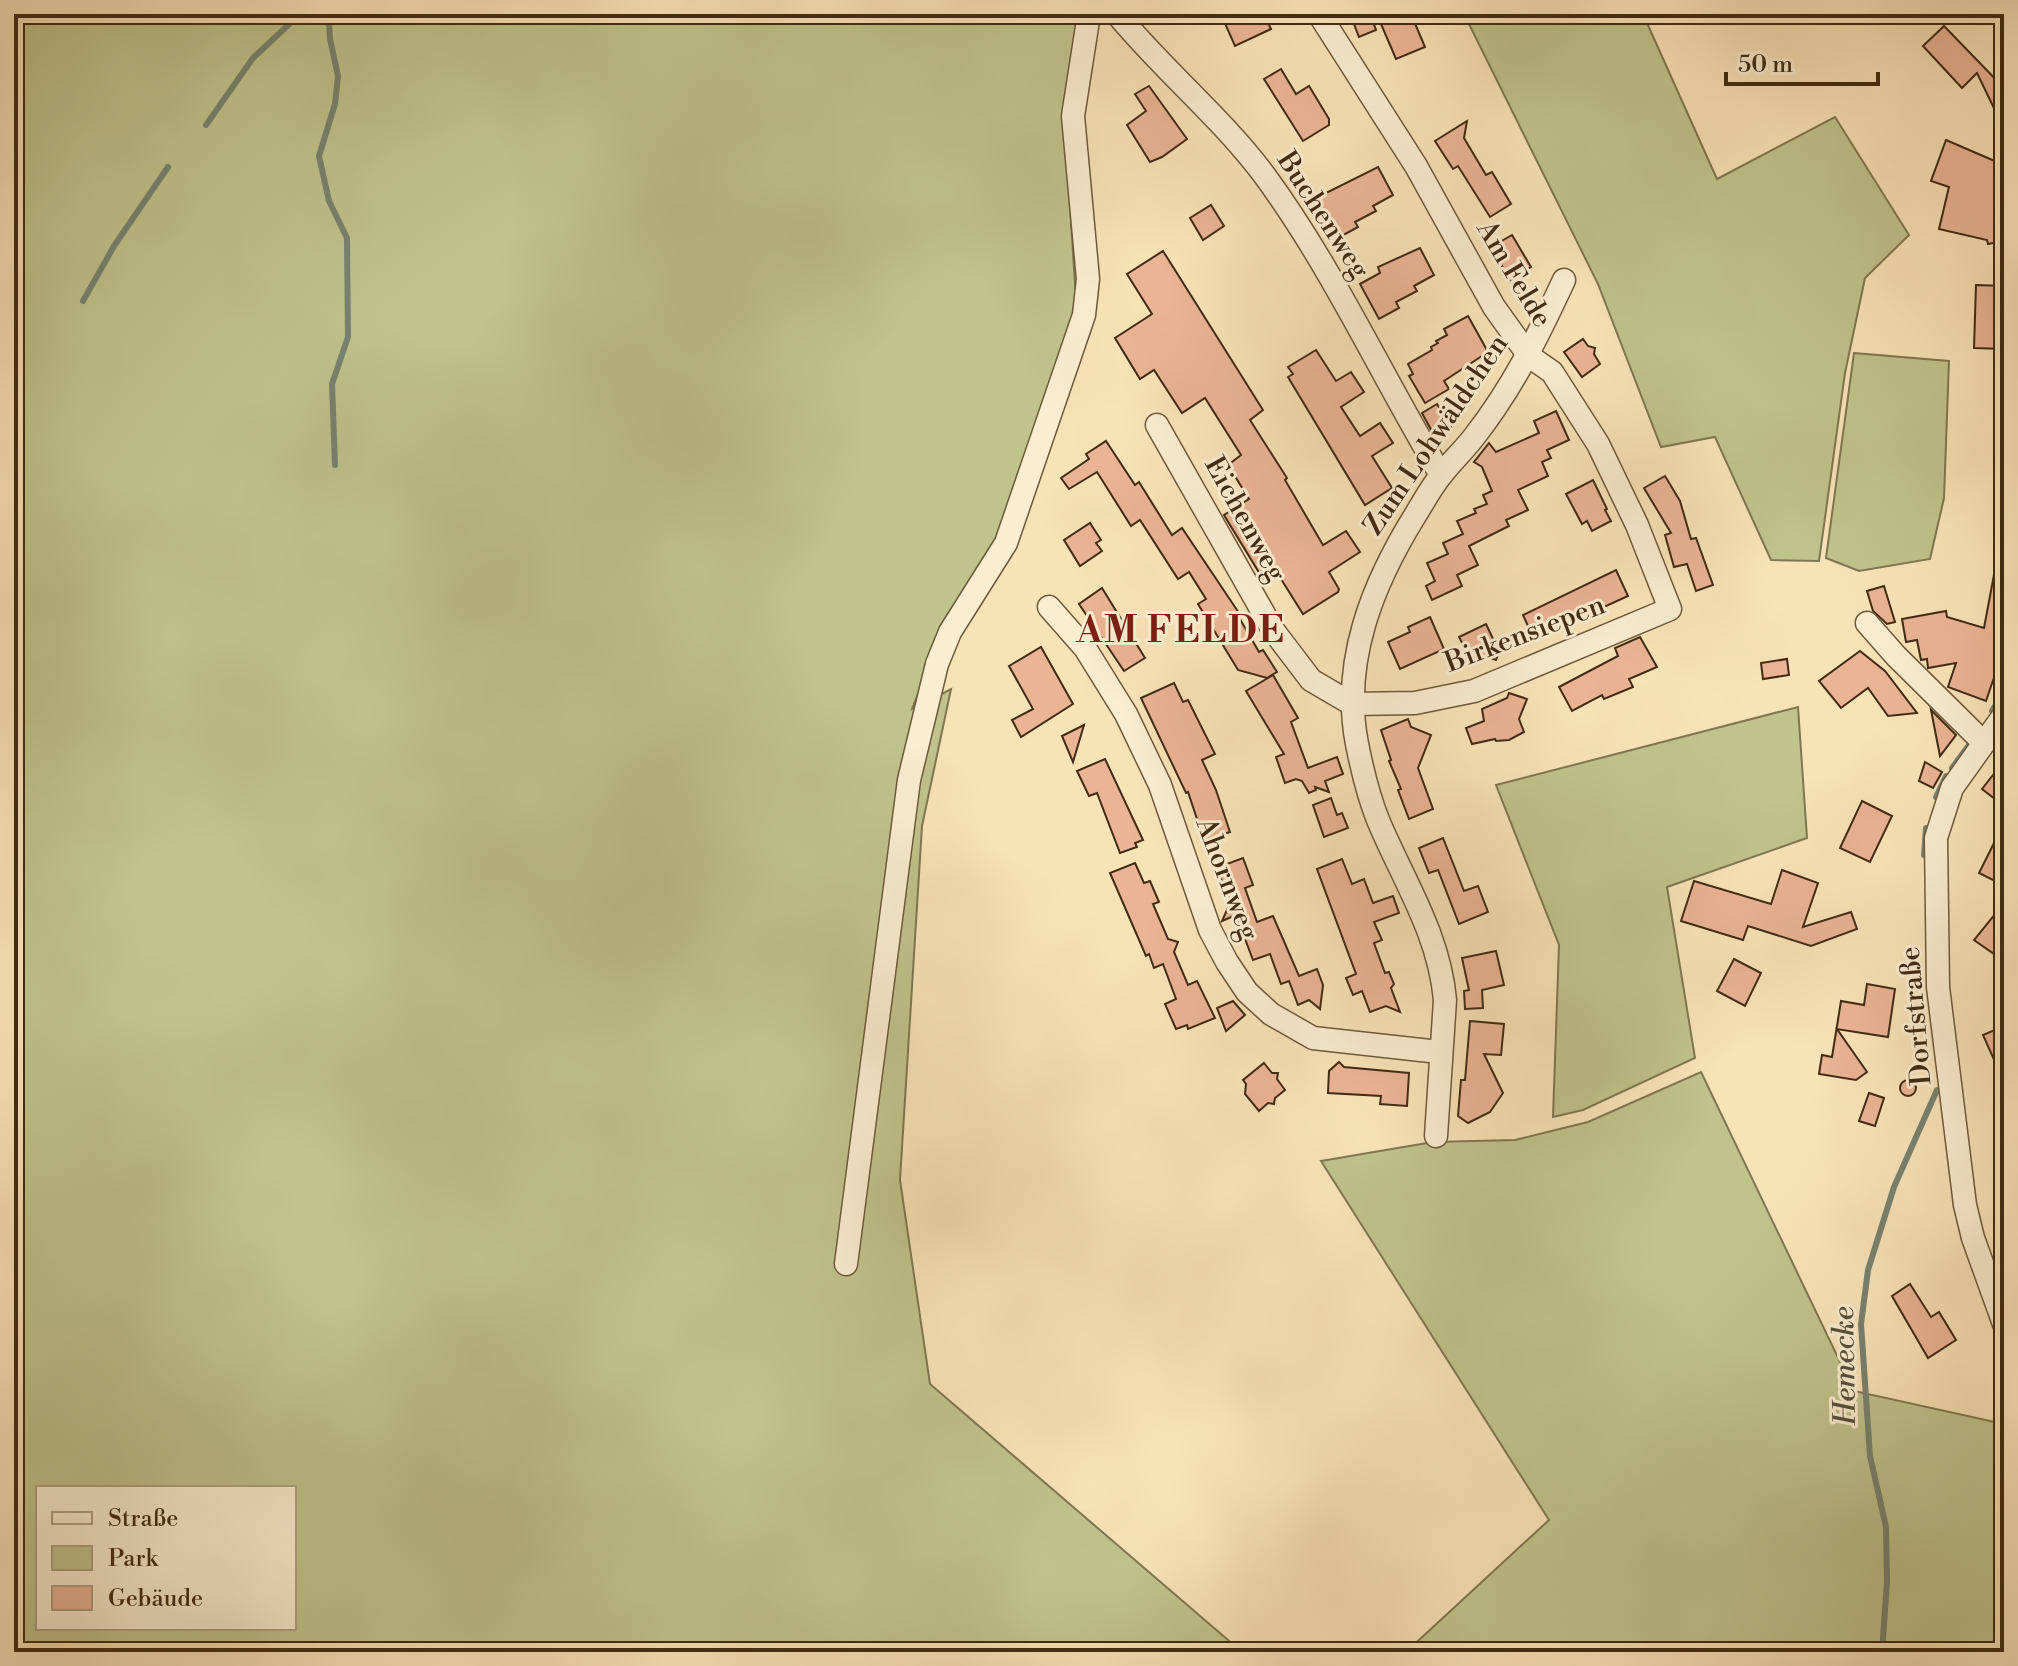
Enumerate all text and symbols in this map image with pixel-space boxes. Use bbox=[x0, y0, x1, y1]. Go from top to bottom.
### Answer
scale bar bbox=[1726, 36, 1878, 86]
text: 50 m bbox=[1738, 50, 1793, 80]
street label: Buchenweg bbox=[1268, 144, 1377, 286]
street label: Am Felde bbox=[1468, 213, 1560, 334]
street label: Zum Lohwäldchen bbox=[1356, 328, 1516, 542]
street label: Eichenweg bbox=[1196, 450, 1294, 588]
street label: Birkensiepen bbox=[1439, 587, 1610, 681]
district label: AM FELDE bbox=[1075, 609, 1286, 654]
street label: Ahornweg bbox=[1187, 812, 1267, 946]
street label: Dorfstraße bbox=[1893, 945, 1939, 1087]
water label: Hemecke bbox=[1825, 1306, 1865, 1427]
legend bbox=[36, 1486, 296, 1630]
text: Straße bbox=[108, 1504, 178, 1534]
text: Park bbox=[108, 1544, 159, 1574]
text: Gebäude bbox=[108, 1584, 203, 1614]

